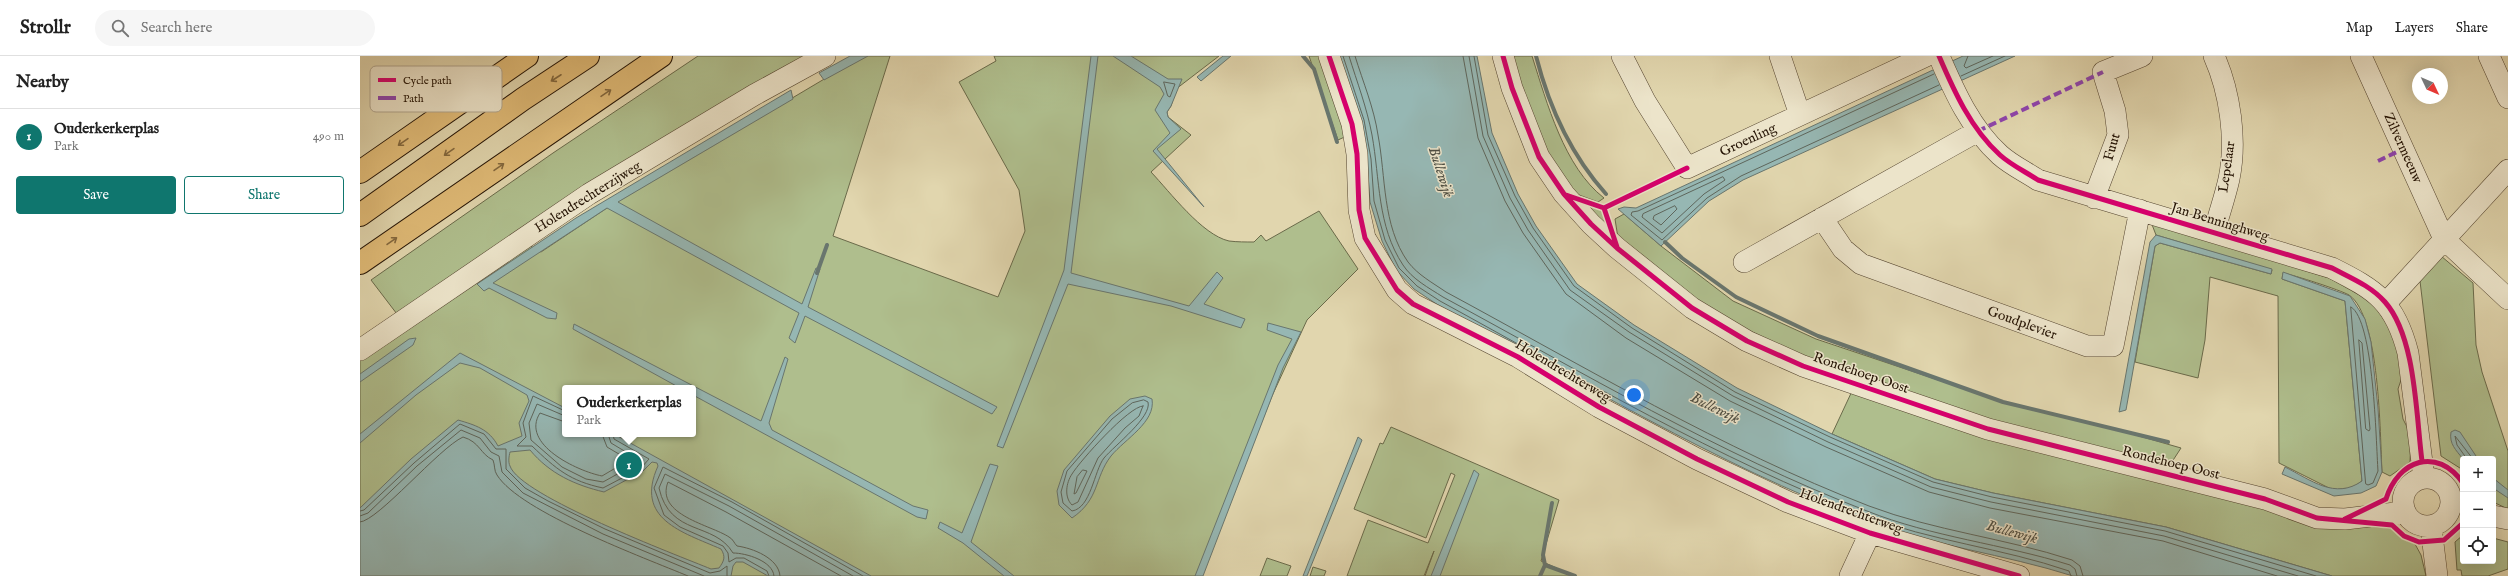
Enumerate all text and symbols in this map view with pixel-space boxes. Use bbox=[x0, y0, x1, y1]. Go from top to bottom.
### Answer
search box bbox=[95, 10, 375, 46]
text: Strollr bbox=[20, 16, 71, 40]
icon: search bbox=[109, 17, 131, 39]
text: Search here bbox=[141, 18, 212, 37]
text: Map bbox=[2346, 19, 2373, 37]
text: Layers bbox=[2395, 19, 2434, 37]
text: Share bbox=[2456, 19, 2488, 37]
legend bbox=[370, 66, 502, 112]
north arrow bbox=[2412, 68, 2448, 104]
text: Nearby bbox=[16, 72, 69, 93]
one-way arrow bbox=[550, 73, 561, 82]
text: Cycle path bbox=[403, 74, 452, 88]
one-way arrow bbox=[600, 89, 611, 97]
text: Path bbox=[403, 92, 424, 106]
street label: Zilvermeeuw bbox=[2380, 110, 2427, 187]
text: Ouderkerkerplas bbox=[54, 119, 159, 138]
street label: Groenling bbox=[1717, 119, 1780, 161]
text: 1 bbox=[27, 128, 31, 145]
text: 490 m bbox=[313, 128, 344, 145]
street label: Fuut bbox=[2099, 131, 2125, 163]
text: Park bbox=[54, 138, 79, 155]
one-way arrow bbox=[398, 138, 409, 146]
street label: Lepelaar bbox=[2214, 140, 2240, 194]
water label: Bullewijk bbox=[1424, 144, 1458, 200]
one-way arrow bbox=[444, 148, 455, 156]
street label: Holendrechterzijweg bbox=[531, 157, 645, 237]
one-way arrow bbox=[493, 163, 504, 171]
button: Save bbox=[16, 176, 176, 214]
button: Share bbox=[184, 176, 344, 214]
street label: Jan Benninghweg bbox=[2167, 198, 2272, 246]
one-way arrow bbox=[386, 237, 397, 245]
street label: Goudplevier bbox=[1985, 302, 2059, 344]
street label: Holendrechterweg bbox=[1512, 335, 1615, 407]
street label: Rondehoep Oost bbox=[1811, 348, 1912, 398]
popup bbox=[562, 385, 696, 437]
your location bbox=[1624, 385, 1644, 405]
water label: Bullewijk bbox=[1687, 388, 1743, 428]
text: Ouderkerkerplas bbox=[576, 393, 682, 412]
text: Park bbox=[576, 412, 601, 429]
street label: Rondehoep Oost bbox=[2120, 442, 2222, 484]
pin: 1 bbox=[616, 450, 642, 480]
map controls bbox=[2460, 456, 2496, 564]
button: + bbox=[2460, 456, 2496, 492]
street label: Holendrechterweg bbox=[1797, 484, 1906, 538]
button: − bbox=[2460, 492, 2496, 528]
water label: Bullewijk bbox=[1984, 516, 2040, 548]
button: locate bbox=[2460, 528, 2496, 564]

